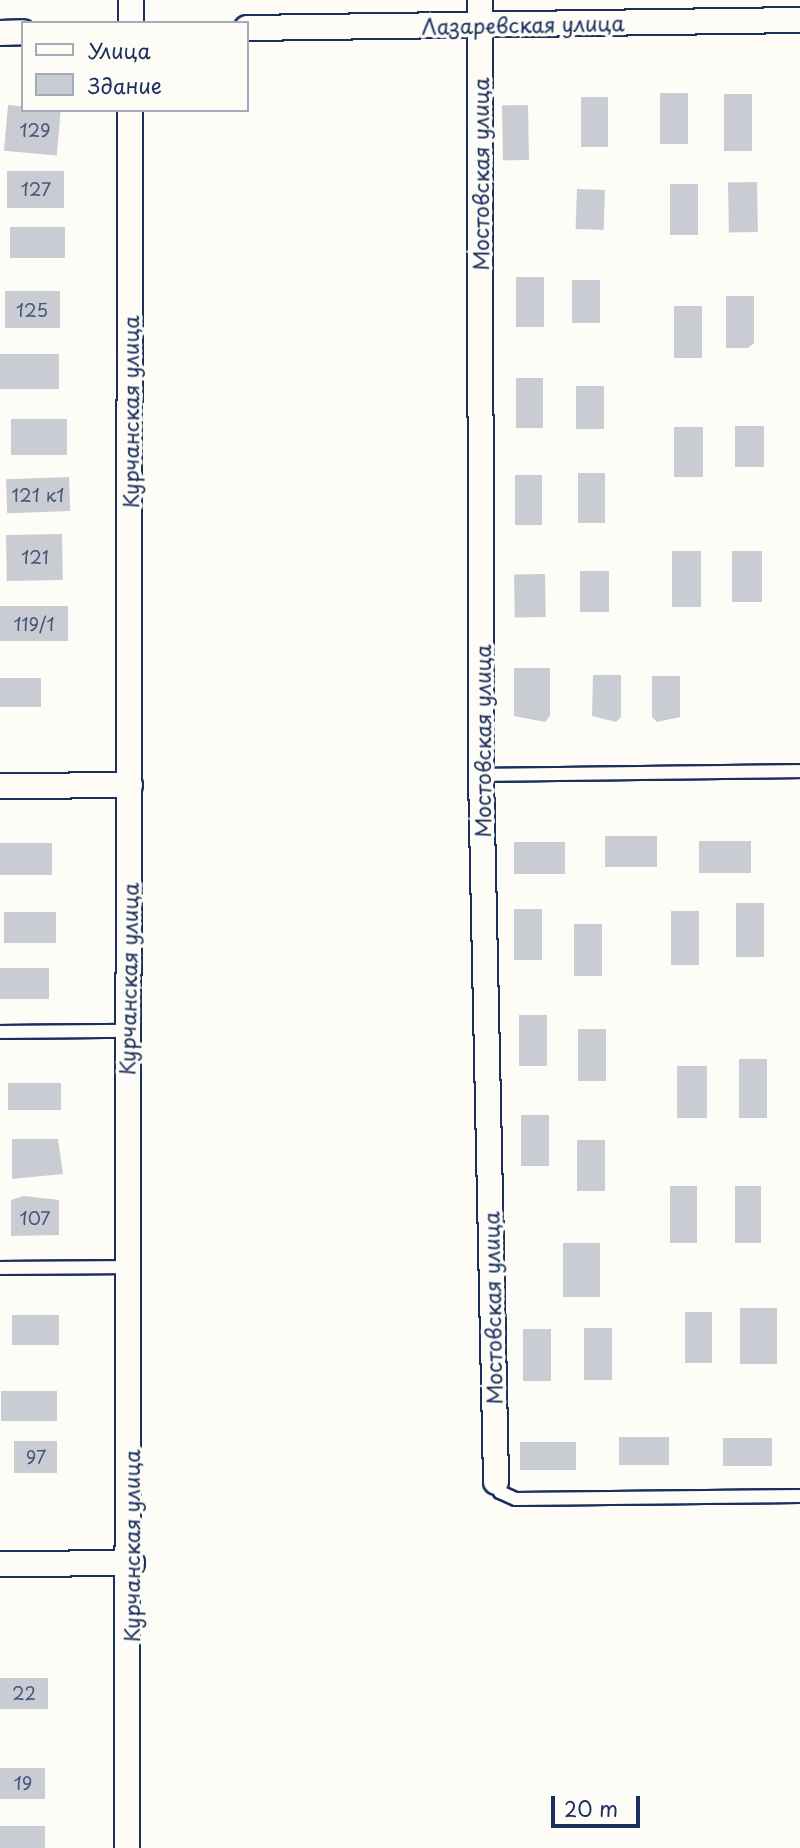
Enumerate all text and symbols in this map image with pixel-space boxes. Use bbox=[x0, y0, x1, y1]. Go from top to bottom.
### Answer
street label: Лазаревская улица bbox=[421, 10, 625, 38]
legend bbox=[21, 21, 248, 112]
text: Улица bbox=[88, 34, 151, 66]
text: Здание bbox=[88, 69, 162, 101]
street label: Мостовская улица bbox=[467, 77, 493, 271]
house number: 129 bbox=[19, 119, 51, 141]
house number: 127 bbox=[21, 178, 51, 200]
house number: 125 bbox=[16, 299, 48, 321]
street label: Курчанская улица bbox=[117, 315, 143, 509]
house number: 121 к1 bbox=[12, 484, 64, 506]
house number: 121 bbox=[21, 546, 49, 568]
house number: 119/1 bbox=[13, 613, 55, 635]
street label: Мостовская улица bbox=[469, 644, 495, 838]
street label: Курчанская улица bbox=[114, 882, 142, 1076]
house number: 107 bbox=[20, 1207, 50, 1229]
street label: Мостовская улица bbox=[478, 1211, 506, 1405]
house number: 97 bbox=[26, 1446, 46, 1468]
street label: Курчанская улица bbox=[118, 1449, 144, 1643]
house number: 22 bbox=[12, 1682, 36, 1704]
house number: 19 bbox=[14, 1772, 32, 1794]
scale bar bbox=[555, 1782, 644, 1826]
text: 20 m bbox=[564, 1792, 618, 1824]

